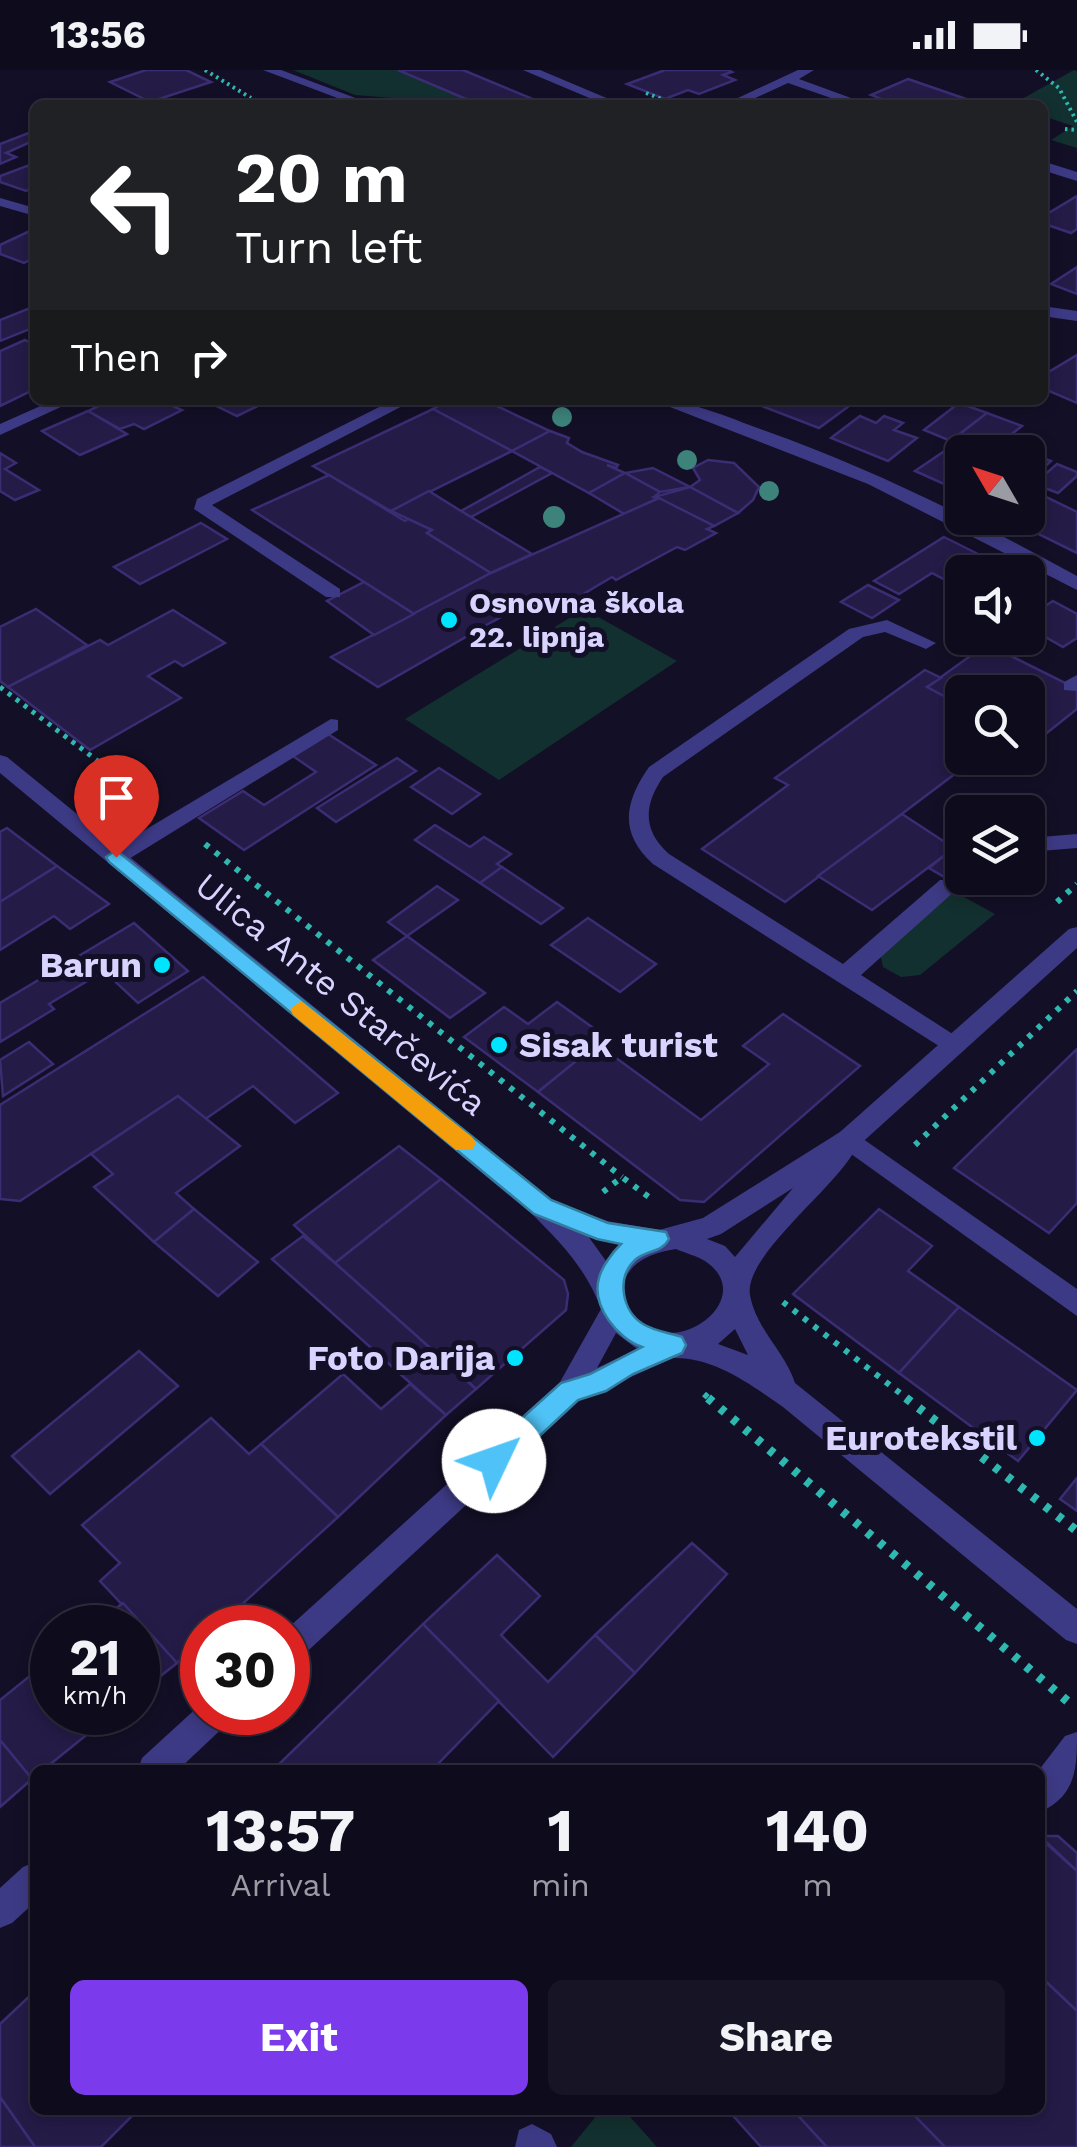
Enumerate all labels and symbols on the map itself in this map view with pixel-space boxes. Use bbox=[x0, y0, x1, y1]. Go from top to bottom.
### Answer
north arrow bbox=[945, 435, 1045, 535]
place label: Osnovna škola 22. lipnja bbox=[469, 585, 684, 654]
marker: Osnovna škola 22. lipnja bbox=[438, 609, 460, 631]
pin bbox=[74, 755, 159, 858]
street label: Ulica Ante Starčevića bbox=[187, 864, 495, 1124]
place label: Barun bbox=[39, 944, 142, 986]
marker: Barun bbox=[151, 954, 173, 976]
place label: Sisak turist bbox=[519, 1024, 718, 1066]
marker: Sisak turist bbox=[488, 1034, 510, 1056]
place label: Foto Darija bbox=[307, 1337, 496, 1379]
marker: Foto Darija bbox=[504, 1347, 526, 1369]
position arrow bbox=[442, 1409, 546, 1513]
place label: Eurotekstil bbox=[825, 1417, 1018, 1459]
marker: Eurotekstil bbox=[1026, 1427, 1048, 1449]
speed limit sign: 30 bbox=[180, 1605, 310, 1735]

